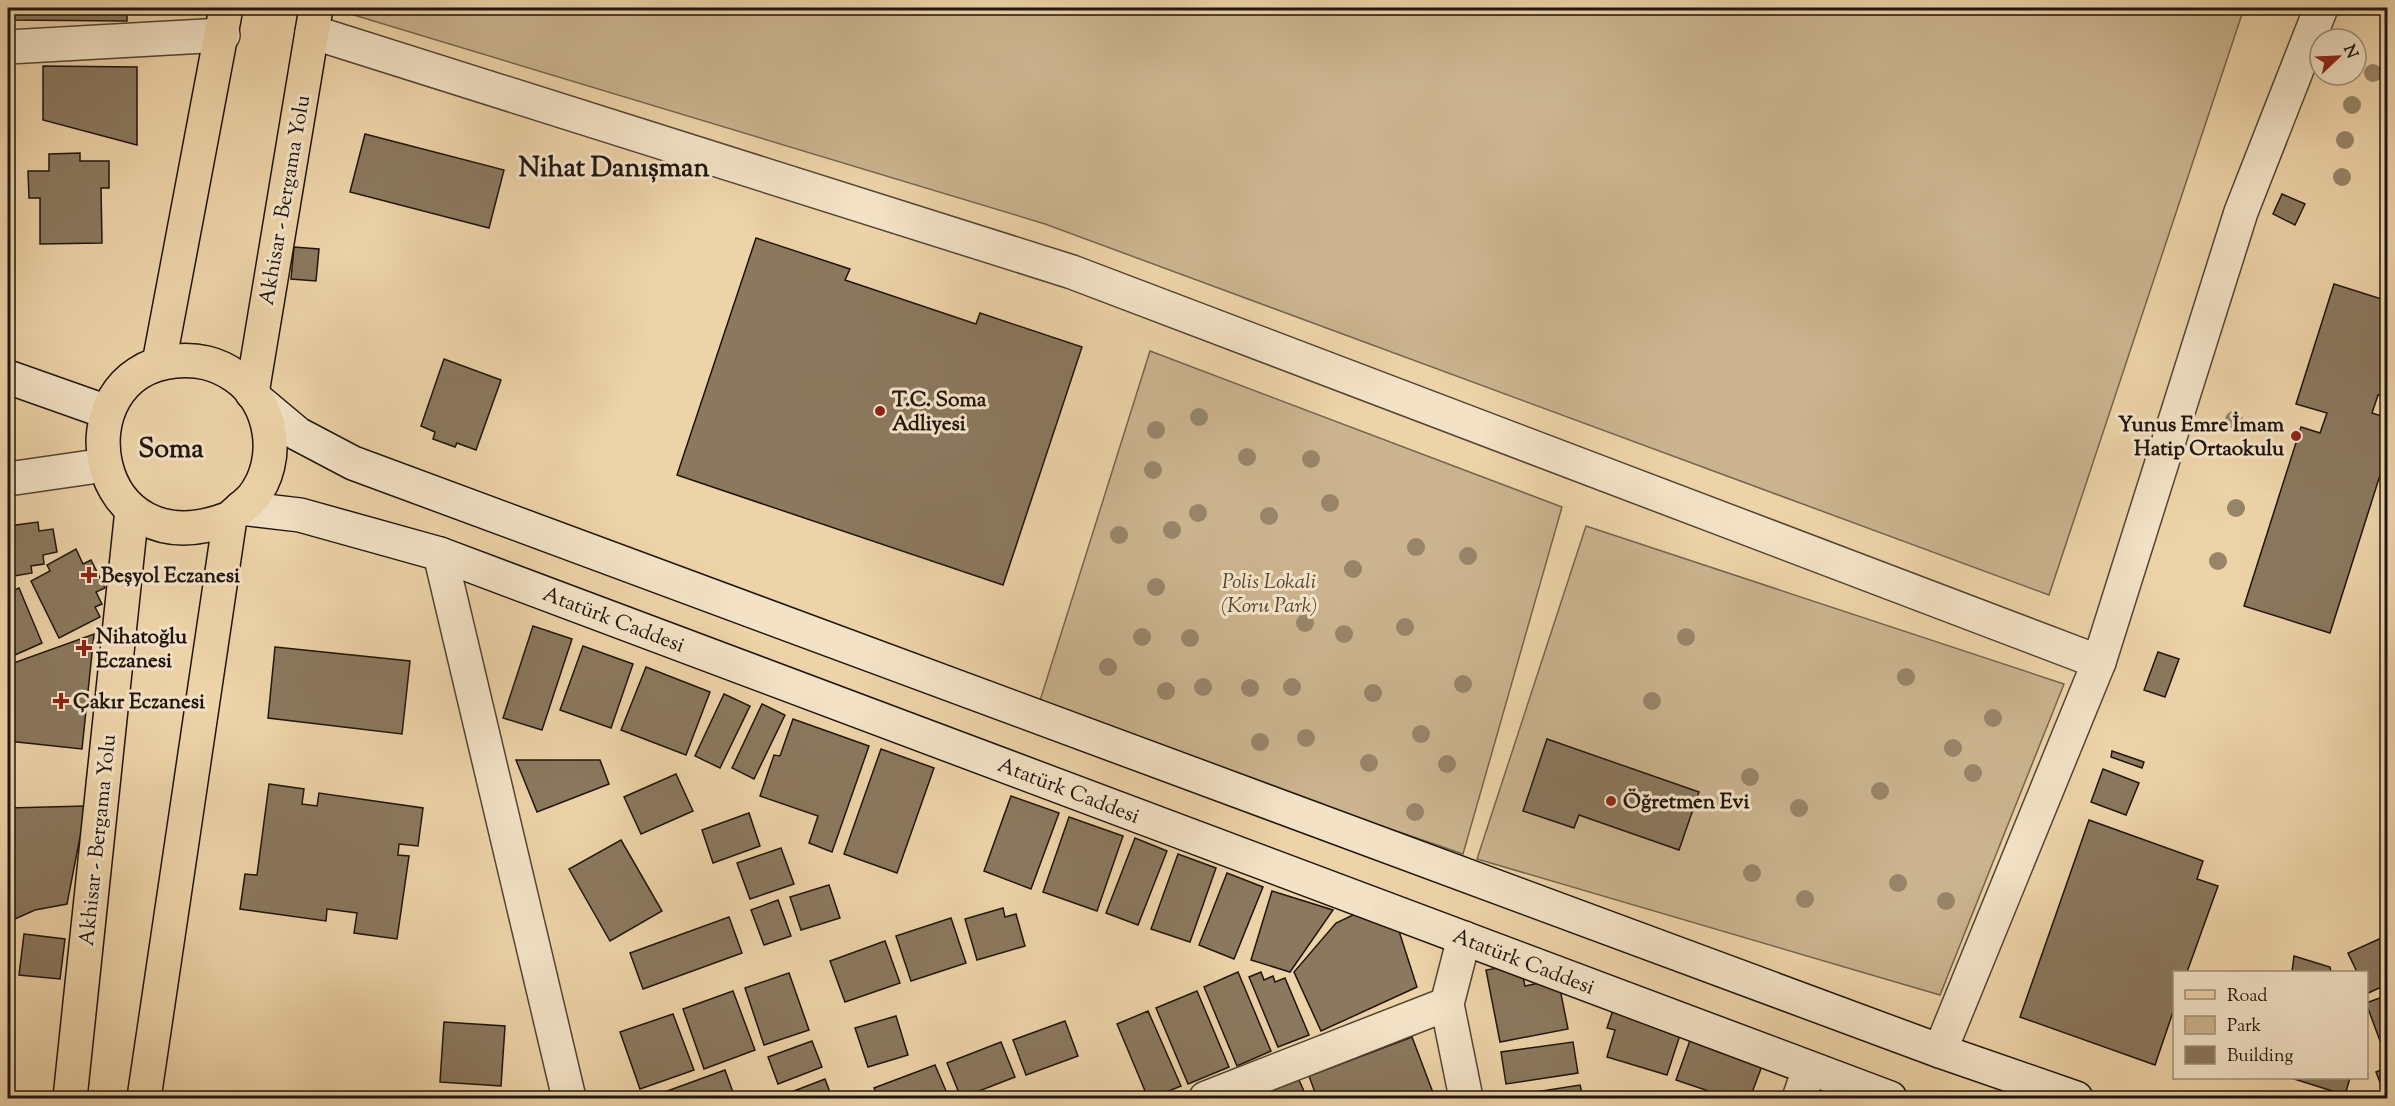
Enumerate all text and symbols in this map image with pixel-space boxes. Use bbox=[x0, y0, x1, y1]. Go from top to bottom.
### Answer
north arrow bbox=[2308, 27, 2368, 87]
text: N bbox=[2336, 42, 2363, 63]
street label: Akhisar - Bergama Yolu bbox=[253, 93, 319, 308]
district label: Nihat Danışman bbox=[519, 150, 709, 189]
place label: T.C. Soma Adliyesi bbox=[892, 386, 987, 440]
marker: T.C. Soma Adliyesi bbox=[873, 404, 887, 418]
place label: Yunus Emre İmam Hatip Ortaokulu bbox=[2118, 411, 2285, 465]
marker: Yunus Emre İmam Hatip Ortaokulu bbox=[2289, 429, 2303, 443]
district label: Soma bbox=[138, 431, 204, 470]
place label: Beşyol Eczanesi bbox=[101, 562, 240, 592]
marker: Beşyol Eczanesi bbox=[82, 568, 96, 582]
park label: Polis Lokali (Koru Park) bbox=[1221, 568, 1317, 622]
street label: Atatürk Caddesi bbox=[538, 580, 689, 662]
place label: Nihatoğlu Eczanesi bbox=[96, 623, 188, 677]
marker: Nihatoğlu Eczanesi bbox=[77, 641, 91, 655]
place label: Çakır Eczanesi bbox=[73, 688, 205, 718]
marker: Çakır Eczanesi bbox=[54, 694, 68, 708]
street label: Akhisar - Bergama Yolu bbox=[73, 733, 125, 948]
street label: Atatürk Caddesi bbox=[993, 751, 1144, 833]
place label: Öğretmen Evi bbox=[1623, 788, 1749, 818]
marker: Öğretmen Evi bbox=[1604, 794, 1618, 808]
street label: Atatürk Caddesi bbox=[1448, 922, 1599, 1004]
legend bbox=[2173, 971, 2368, 1079]
text: Road bbox=[2227, 984, 2267, 1010]
text: Park bbox=[2227, 1014, 2262, 1040]
text: Building bbox=[2227, 1044, 2293, 1070]

